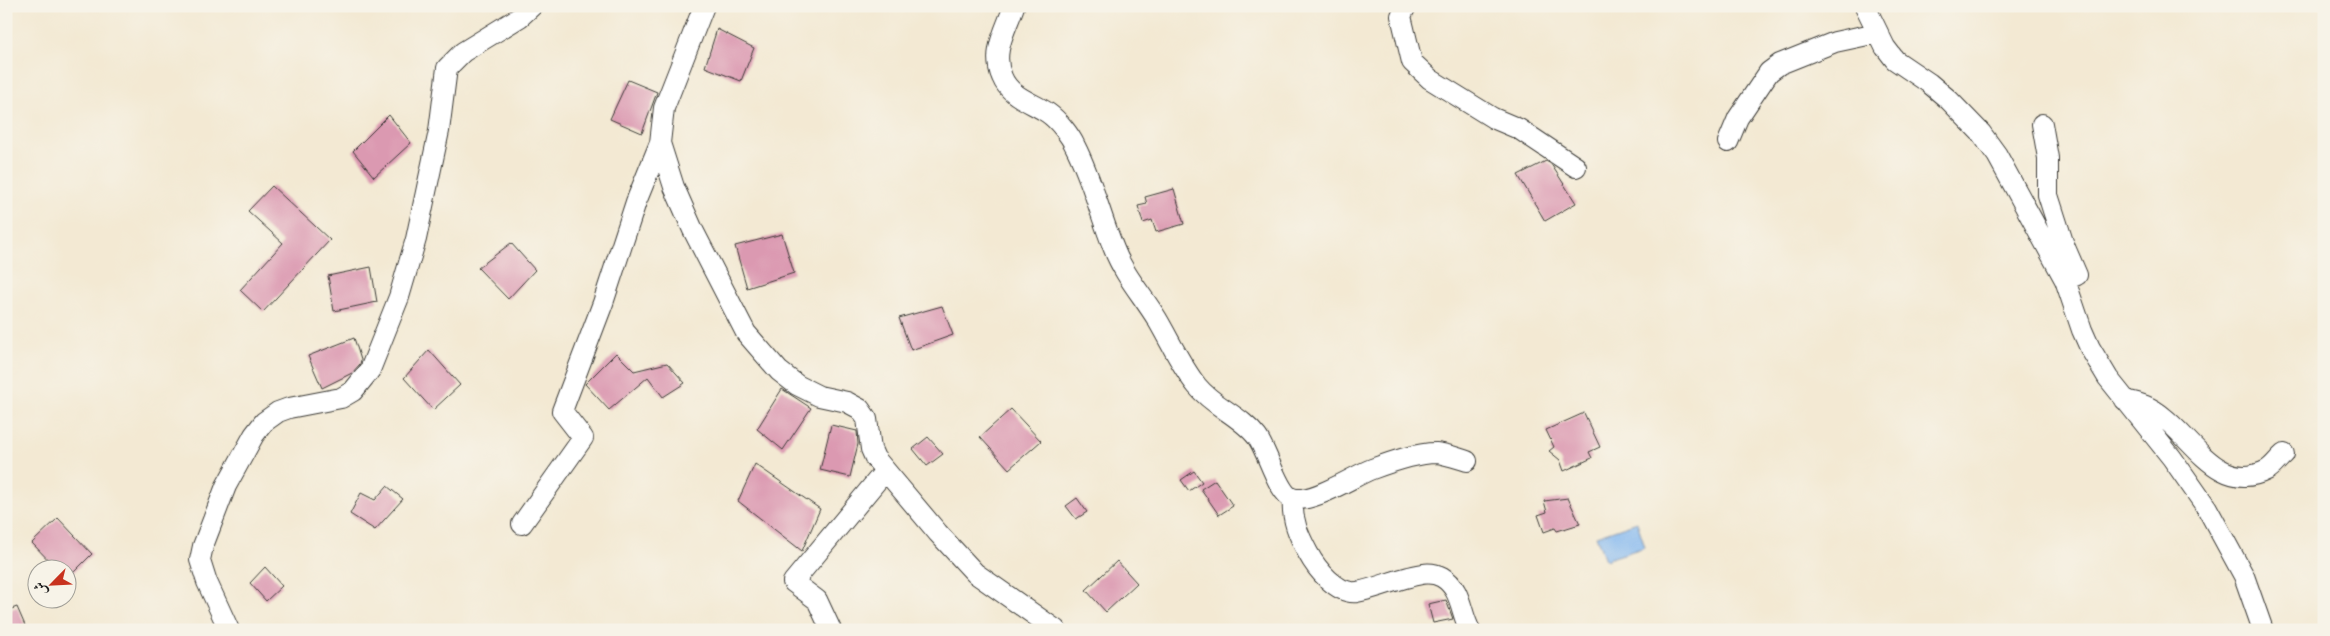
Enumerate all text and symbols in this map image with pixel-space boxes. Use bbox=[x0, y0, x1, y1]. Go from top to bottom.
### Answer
north arrow bbox=[28, 558, 78, 608]
text: ش bbox=[29, 579, 51, 599]

